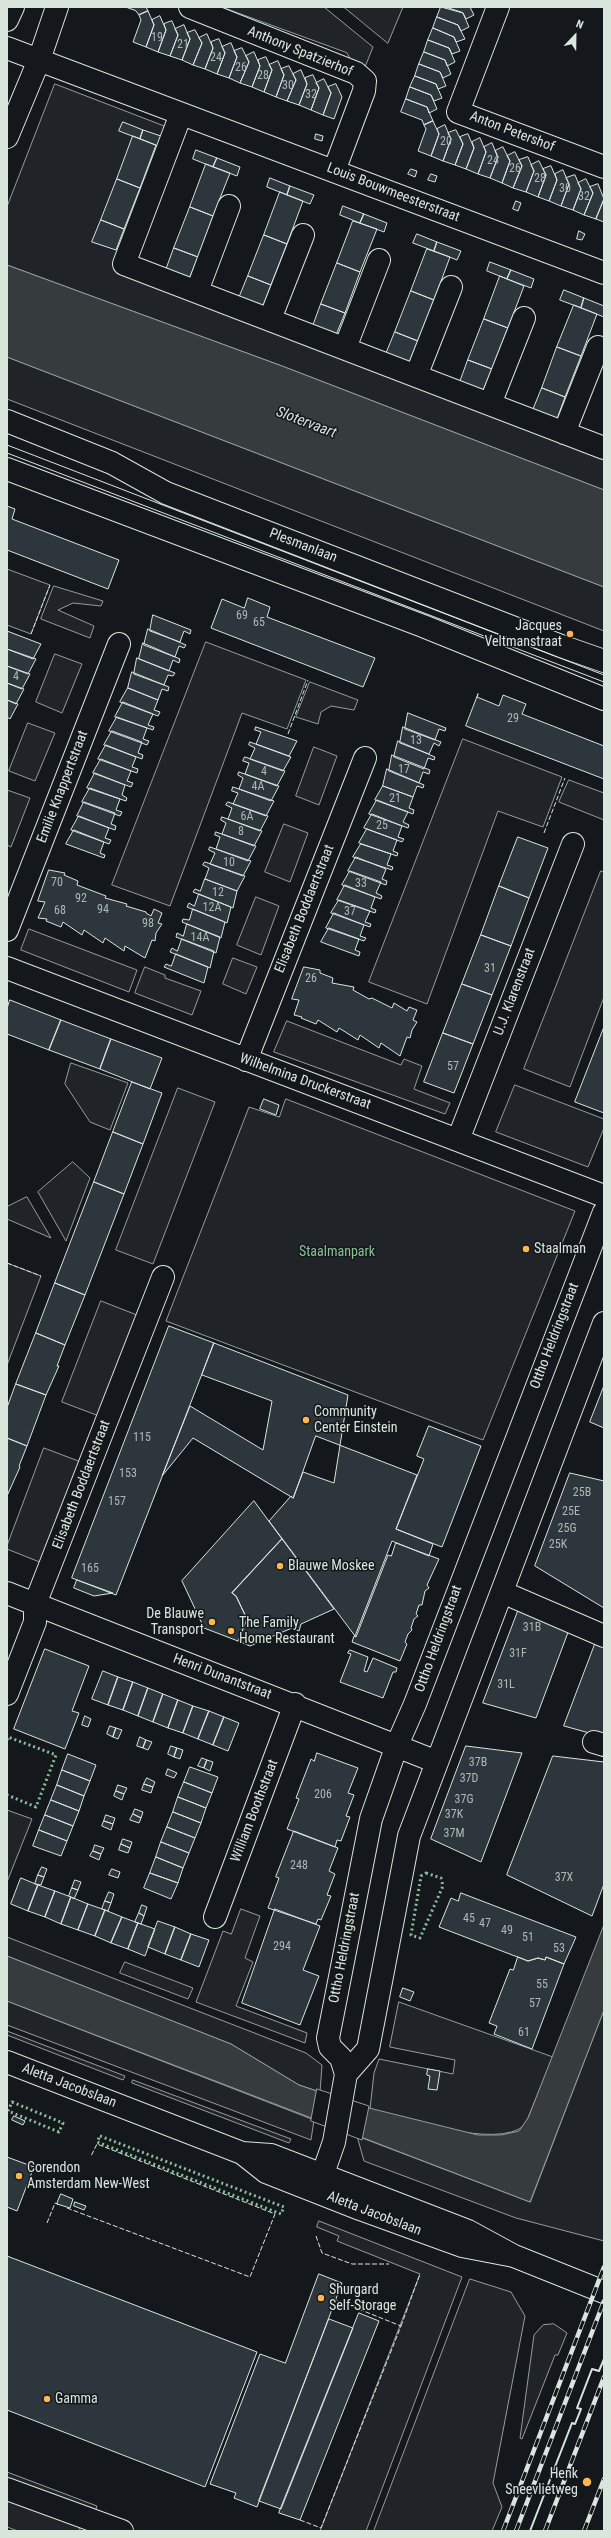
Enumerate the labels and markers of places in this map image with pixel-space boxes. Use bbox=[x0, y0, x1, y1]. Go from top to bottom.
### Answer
place label: Jacques Veltmanstraat bbox=[484, 618, 562, 650]
marker: Jacques Veltmanstraat bbox=[565, 629, 575, 639]
place label: Staalman bbox=[534, 1241, 586, 1257]
marker: Staalman bbox=[521, 1244, 531, 1254]
place label: Community Center Einstein bbox=[314, 1404, 398, 1436]
marker: Community Center Einstein bbox=[301, 1415, 311, 1425]
place label: Blauwe Moskee bbox=[288, 1558, 374, 1574]
marker: Blauwe Moskee bbox=[275, 1561, 285, 1571]
place label: De Blauwe Transport bbox=[146, 1606, 204, 1638]
place label: The Family Home Restaurant bbox=[239, 1615, 335, 1648]
marker: De Blauwe Transport bbox=[207, 1617, 217, 1627]
marker: The Family Home Restaurant bbox=[226, 1626, 236, 1636]
place label: Corendon Amsterdam New-West bbox=[27, 2160, 150, 2192]
marker: Corendon Amsterdam New-West bbox=[14, 2171, 24, 2181]
place label: Shurgard Self-Storage bbox=[329, 2282, 396, 2314]
marker: Shurgard Self-Storage bbox=[316, 2293, 326, 2303]
place label: Gamma bbox=[55, 2391, 98, 2407]
marker: Gamma bbox=[42, 2394, 52, 2404]
place label: Henk Sneevlietweg bbox=[505, 2466, 578, 2498]
marker: Henk Sneevlietweg bbox=[581, 2476, 593, 2488]

